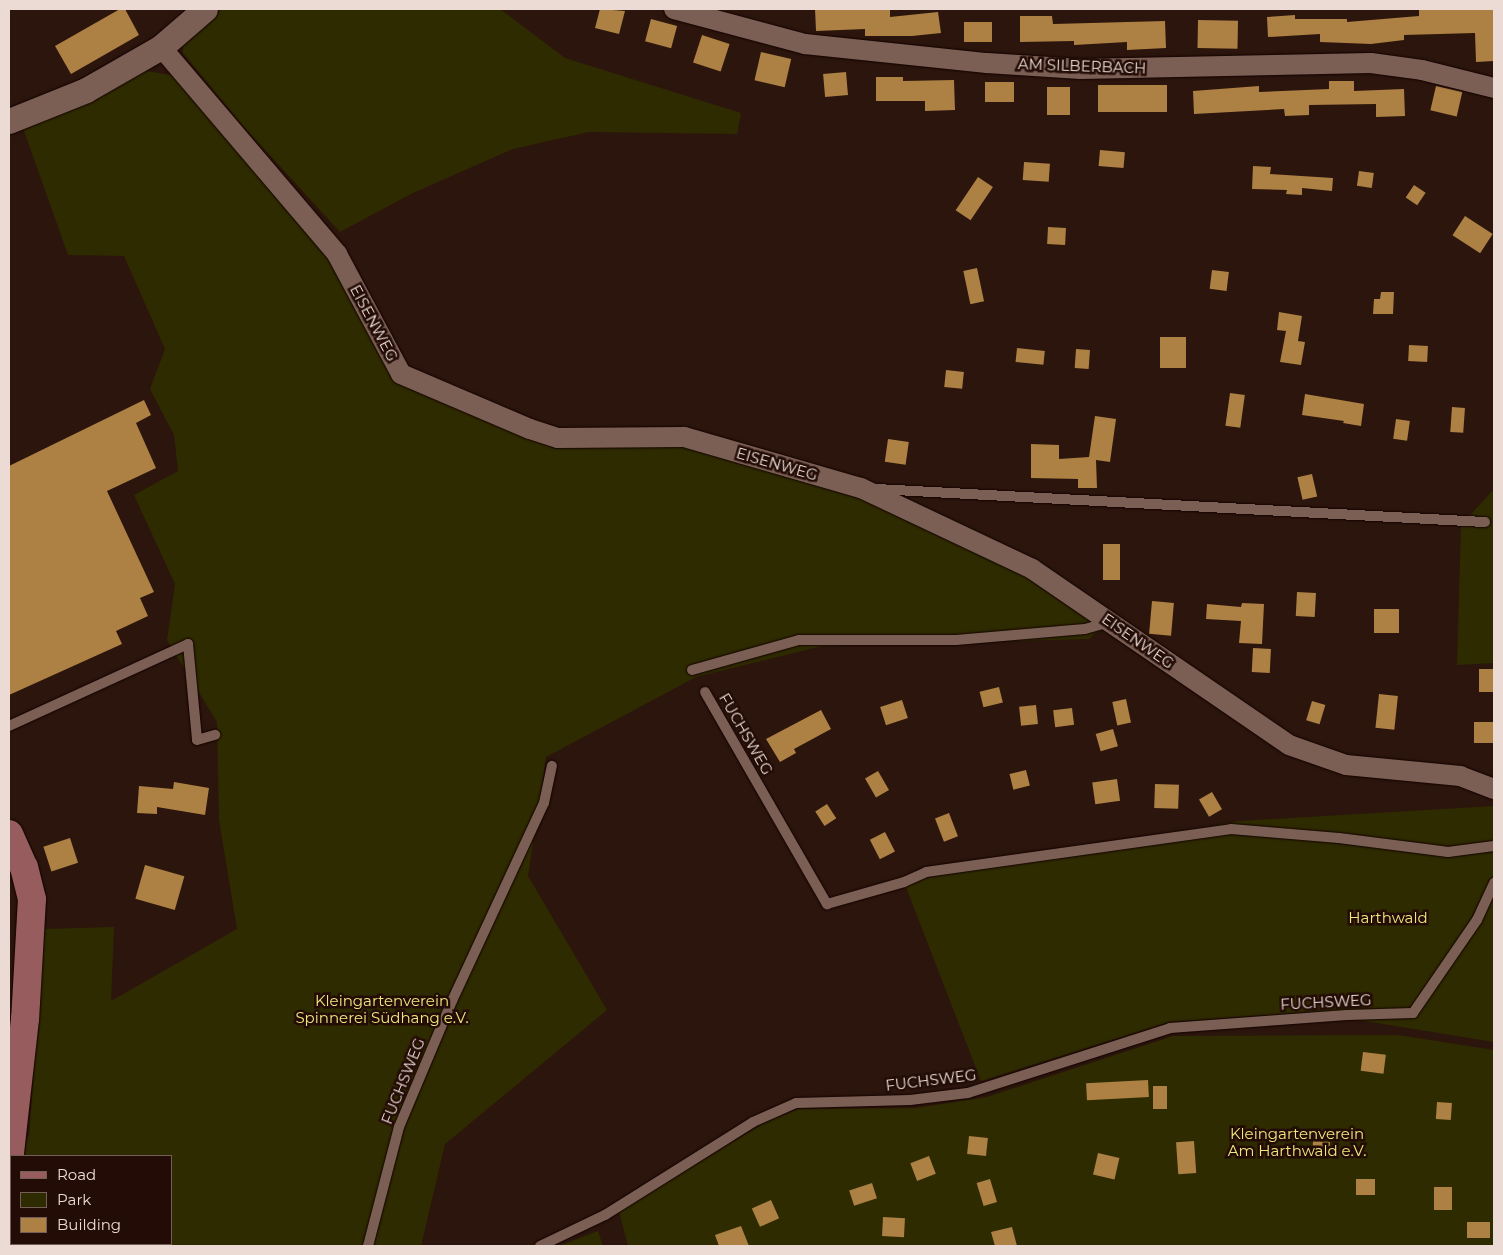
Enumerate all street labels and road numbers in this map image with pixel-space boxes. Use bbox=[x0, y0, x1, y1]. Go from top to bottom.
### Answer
street label: AM SILBERBACH bbox=[1017, 55, 1147, 77]
street label: EISENWEG bbox=[346, 282, 402, 364]
street label: EISENWEG bbox=[734, 444, 820, 484]
street label: EISENWEG bbox=[1099, 610, 1177, 672]
street label: FUCHSWEG bbox=[715, 690, 777, 778]
street label: FUCHSWEG bbox=[1280, 991, 1372, 1013]
street label: FUCHSWEG bbox=[378, 1035, 428, 1127]
street label: FUCHSWEG bbox=[885, 1065, 977, 1095]

